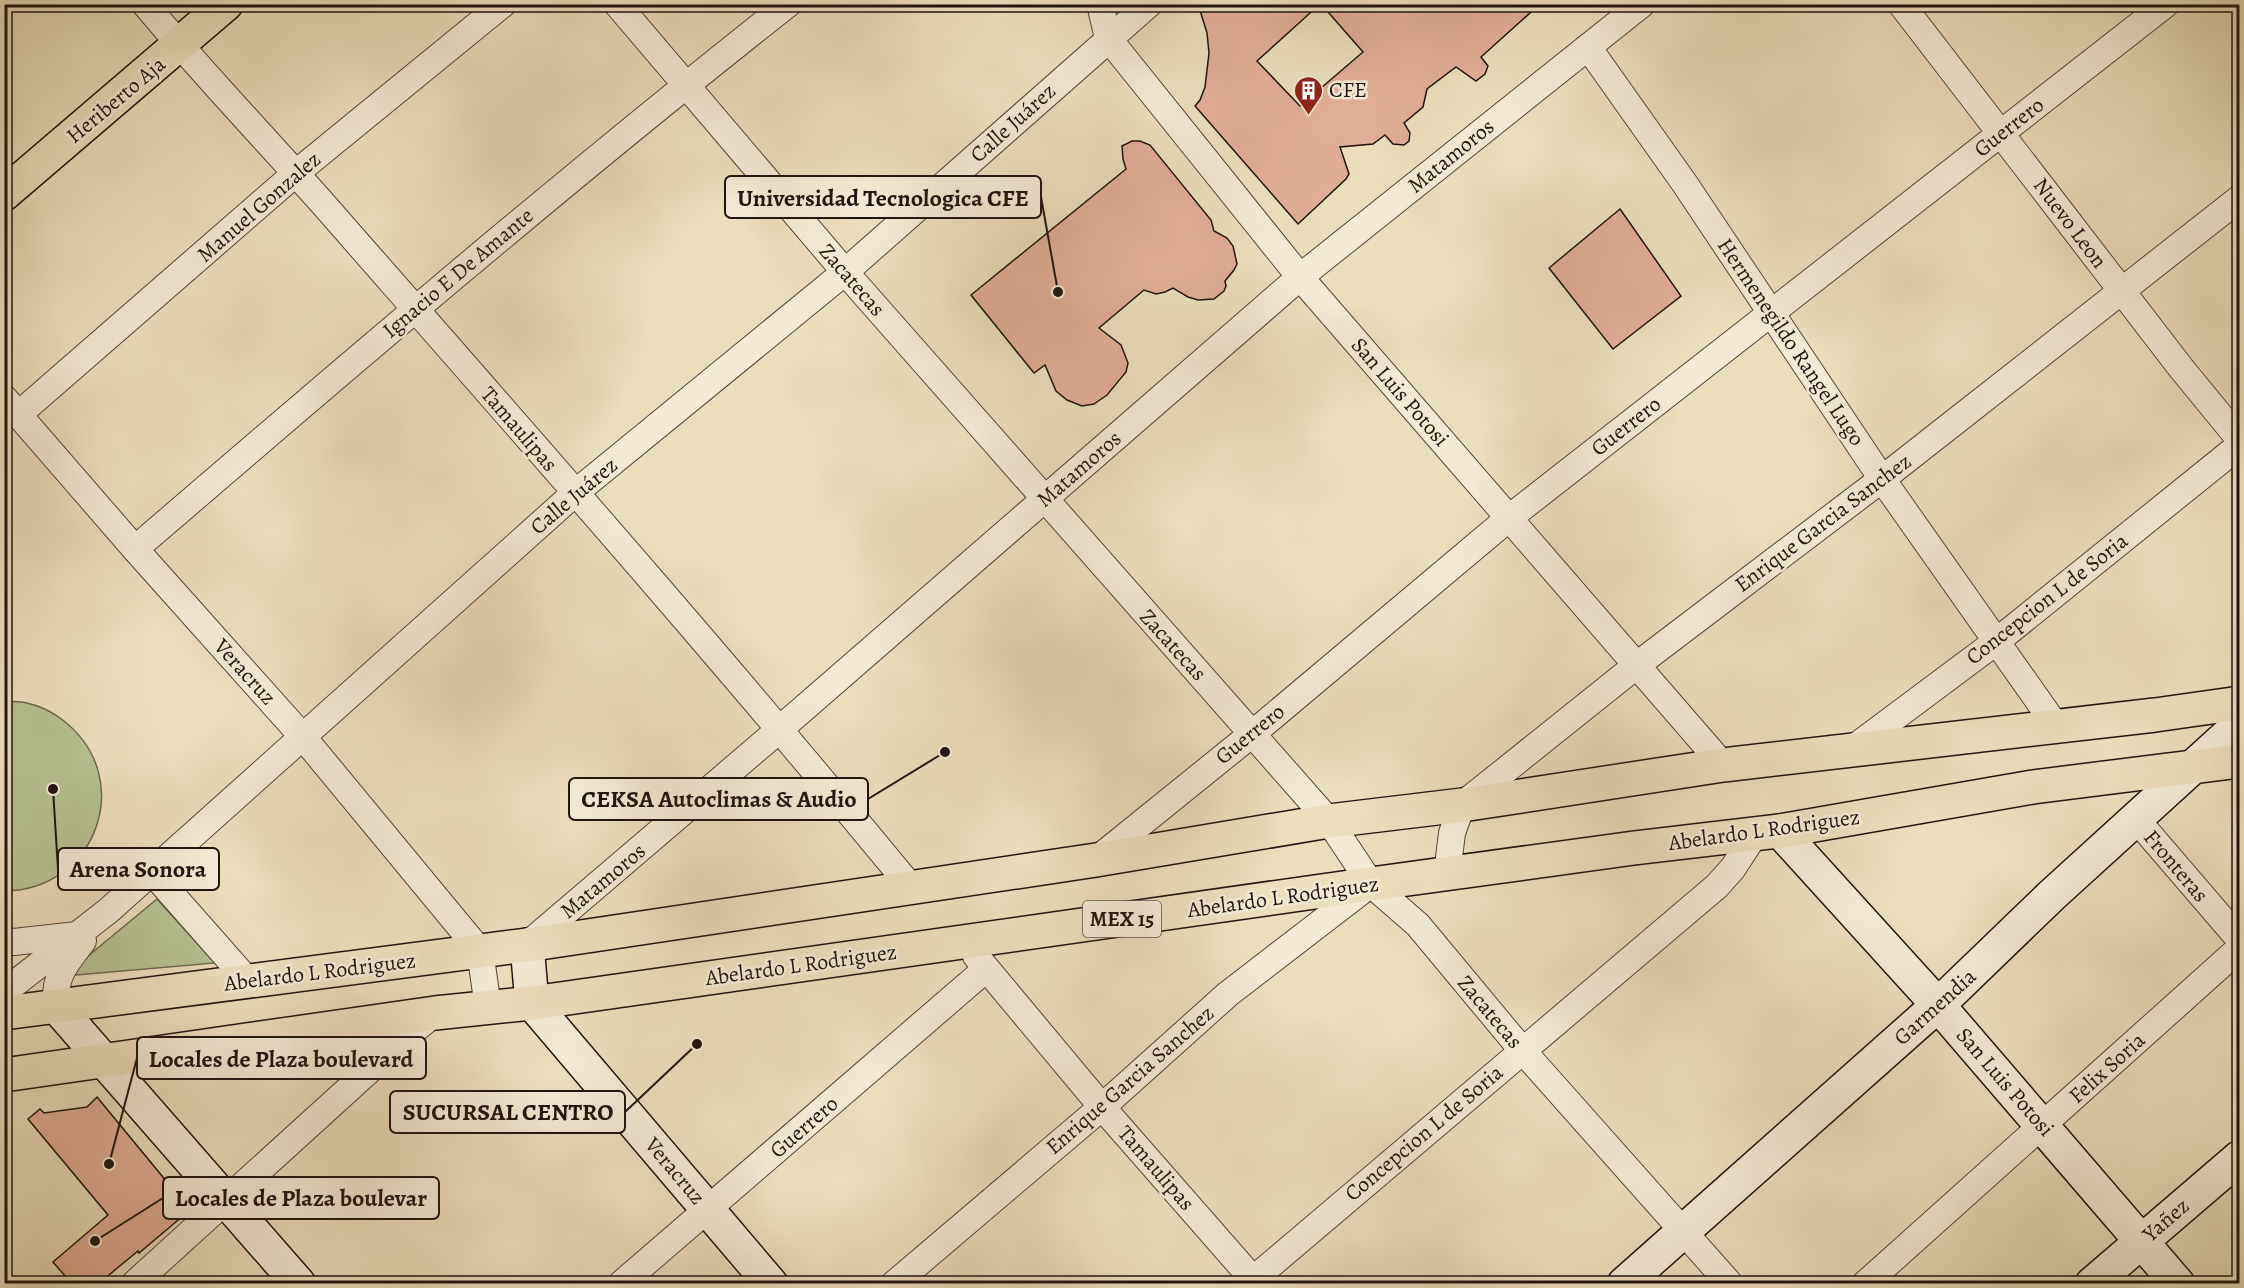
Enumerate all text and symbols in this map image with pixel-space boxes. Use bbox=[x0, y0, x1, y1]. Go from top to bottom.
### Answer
street label: Heriberto Aja bbox=[60, 49, 173, 150]
building icon: CFE bbox=[1292, 74, 1324, 116]
place label: CFE bbox=[1329, 75, 1367, 105]
street label: Calle Juárez bbox=[964, 76, 1062, 170]
street label: Guerrero bbox=[1968, 90, 2050, 164]
street label: Matamoros bbox=[1401, 112, 1501, 200]
street label: Manuel Gonzalez bbox=[191, 145, 327, 269]
street label: Nuevo Leon bbox=[2026, 172, 2114, 274]
callout: Universidad Tecnologica CFE bbox=[725, 176, 1041, 218]
text: Universidad Tecnologica CFE bbox=[737, 182, 1029, 214]
street label: Ignacio E De Amante bbox=[376, 201, 540, 345]
street label: Hermenegildo Rangel Lugo bbox=[1710, 232, 1872, 452]
street label: Zacatecas bbox=[812, 237, 892, 323]
street label: San Luis Potosi bbox=[1344, 331, 1456, 453]
street label: Tamaulipas bbox=[474, 380, 564, 478]
street label: Guerrero bbox=[1585, 389, 1667, 463]
street label: Matamoros bbox=[1030, 424, 1128, 514]
street label: Enrique Garcia Sanchez bbox=[1728, 447, 1918, 599]
street label: Calle Juárez bbox=[524, 450, 624, 542]
street label: Concepcion L de Soria bbox=[1960, 526, 2135, 672]
street label: Zacatecas bbox=[1133, 602, 1213, 688]
street label: Veracruz bbox=[206, 632, 283, 712]
street label: Guerrero bbox=[1209, 697, 1291, 771]
callout: CEKSA Autoclimas & Audio bbox=[569, 778, 868, 820]
text: CEKSA Autoclimas & Audio bbox=[581, 783, 857, 815]
street label: Abelardo L Rodriguez bbox=[1665, 802, 1862, 858]
street label: Fronteras bbox=[2137, 823, 2215, 909]
street label: Matamoros bbox=[554, 836, 652, 926]
callout: Arena Sonora bbox=[58, 848, 219, 890]
text: Arena Sonora bbox=[69, 853, 207, 885]
street label: Abelardo L Rodriguez bbox=[1184, 869, 1381, 925]
road number: MEX 15 bbox=[1083, 901, 1161, 937]
street label: Abelardo L Rodriguez bbox=[702, 937, 899, 993]
street label: Abelardo L Rodriguez bbox=[221, 945, 418, 999]
street label: Garmendia bbox=[1887, 961, 1983, 1052]
street label: Zacatecas bbox=[1450, 969, 1530, 1055]
street label: Enrique Garcia Sanchez bbox=[1039, 998, 1221, 1162]
street label: San Luis Potosi bbox=[1949, 1021, 2061, 1143]
street label: Felix Soria bbox=[2062, 1025, 2152, 1110]
callout: Locales de Plaza boulevard bbox=[137, 1037, 426, 1079]
text: Locales de Plaza boulevard bbox=[149, 1043, 414, 1075]
street label: Concepcion L de Soria bbox=[1338, 1057, 1510, 1208]
street label: Guerrero bbox=[763, 1089, 845, 1165]
callout: SUCURSAL CENTRO bbox=[390, 1091, 625, 1133]
text: SUCURSAL CENTRO bbox=[403, 1096, 613, 1128]
street label: Tamaulipas bbox=[1111, 1119, 1201, 1217]
street label: Veracruz bbox=[637, 1130, 712, 1211]
callout: Locales de Plaza boulevar bbox=[163, 1177, 439, 1219]
text: Locales de Plaza boulevar bbox=[175, 1182, 427, 1214]
street label: Yañez bbox=[2135, 1191, 2196, 1249]

